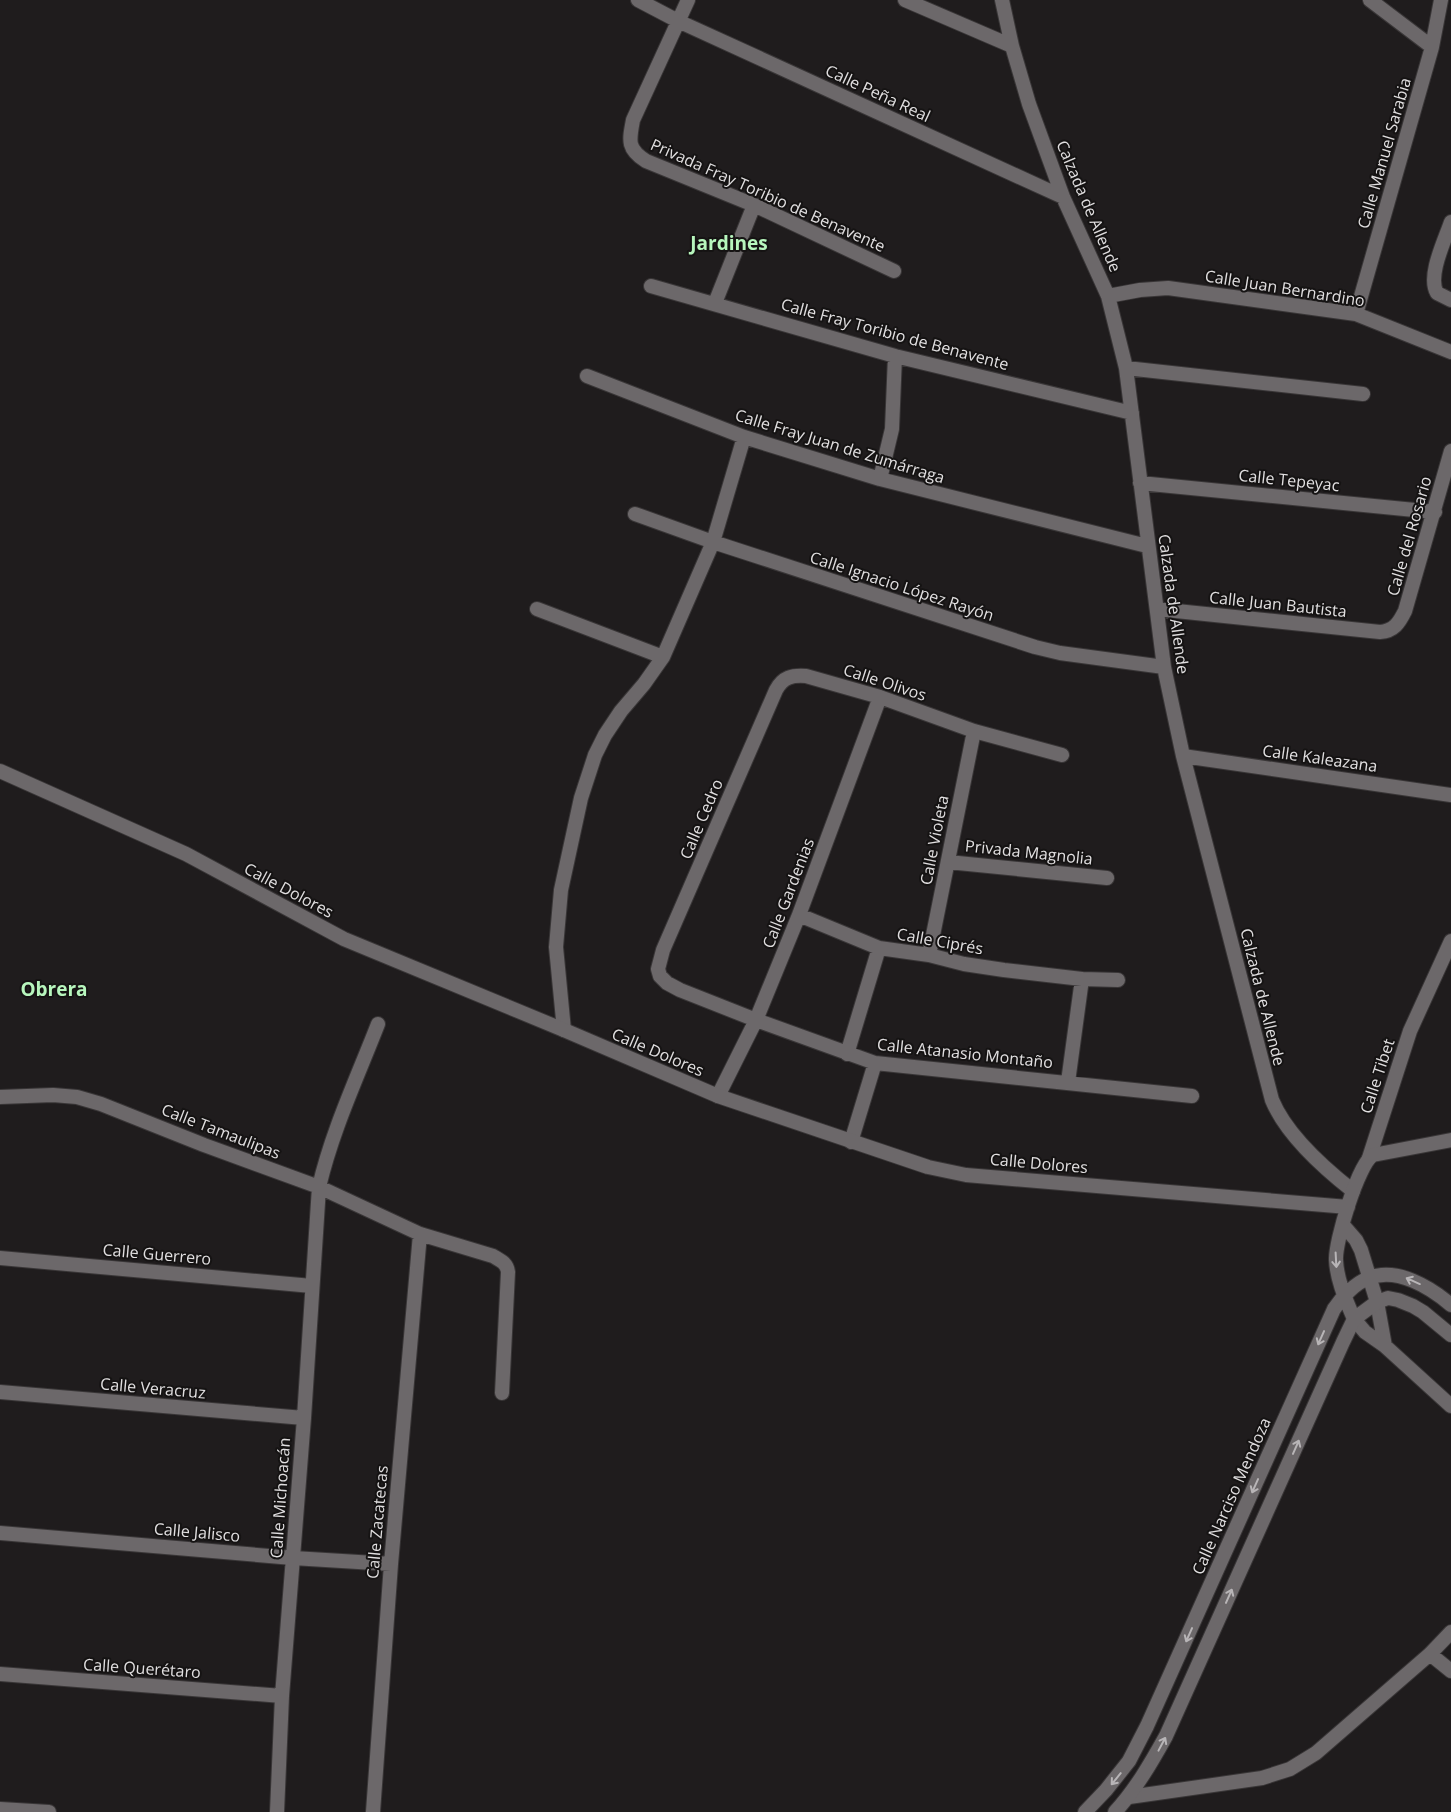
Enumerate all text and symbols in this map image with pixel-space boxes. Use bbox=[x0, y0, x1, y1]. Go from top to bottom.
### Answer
street label: Calle Peña Real bbox=[822, 59, 934, 127]
street label: Calle Manuel Sarabia bbox=[1352, 75, 1416, 231]
street label: Privada Fray Toribio de Benavente bbox=[647, 133, 889, 257]
street label: Calzada de Allende bbox=[1051, 137, 1127, 275]
district label: Jardines bbox=[688, 230, 768, 256]
street label: Calle Juan Bernardino bbox=[1204, 265, 1366, 311]
street label: Calle Fray Toribio de Benavente bbox=[779, 293, 1011, 375]
street label: Calle Fray Juan de Zumárraga bbox=[732, 404, 948, 488]
street label: Calle Tepeyac bbox=[1237, 464, 1341, 496]
street label: Calle del Rosario bbox=[1381, 474, 1437, 598]
street label: Calzada de Allende bbox=[1153, 533, 1195, 675]
street label: Calle Ignacio López Rayón bbox=[807, 546, 997, 626]
street label: Calle Juan Bautista bbox=[1208, 586, 1348, 622]
street label: Calle Olivos bbox=[841, 658, 929, 706]
street label: Calle Kaleazana bbox=[1261, 739, 1379, 777]
street label: Calle Cedro bbox=[674, 775, 728, 863]
street label: Calle Violeta bbox=[915, 793, 953, 887]
street label: Privada Magnolia bbox=[964, 834, 1094, 870]
street label: Calle Gardenias bbox=[757, 835, 819, 951]
street label: Calle Dolores bbox=[240, 857, 338, 923]
street label: Calle Ciprés bbox=[895, 923, 985, 959]
street label: Calzada de Allende bbox=[1235, 926, 1291, 1068]
district label: Obrera bbox=[20, 976, 88, 1002]
street label: Calle Dolores bbox=[608, 1023, 708, 1081]
street label: Calle Atanasio Montaño bbox=[876, 1033, 1054, 1073]
street label: Calle Tibet bbox=[1355, 1035, 1400, 1116]
street label: Calle Tamaulipas bbox=[158, 1098, 284, 1164]
street label: Calle Dolores bbox=[989, 1148, 1089, 1178]
street label: Calle Guerrero bbox=[102, 1238, 212, 1270]
one-way arrow bbox=[1332, 1252, 1341, 1268]
one-way arrow bbox=[1406, 1276, 1421, 1286]
one-way arrow bbox=[1316, 1330, 1326, 1345]
street label: Calle Veracruz bbox=[99, 1372, 207, 1404]
street label: Calle Narciso Mendoza bbox=[1186, 1414, 1276, 1578]
street label: Calle Michoacán bbox=[265, 1437, 295, 1559]
one-way arrow bbox=[1292, 1440, 1302, 1455]
street label: Calle Zacatecas bbox=[361, 1464, 393, 1580]
one-way arrow bbox=[1249, 1478, 1259, 1493]
street label: Calle Jalisco bbox=[153, 1517, 241, 1547]
one-way arrow bbox=[1225, 1588, 1235, 1603]
one-way arrow bbox=[1183, 1627, 1193, 1642]
street label: Calle Querétaro bbox=[83, 1653, 201, 1683]
one-way arrow bbox=[1157, 1736, 1167, 1751]
one-way arrow bbox=[1110, 1772, 1121, 1785]

